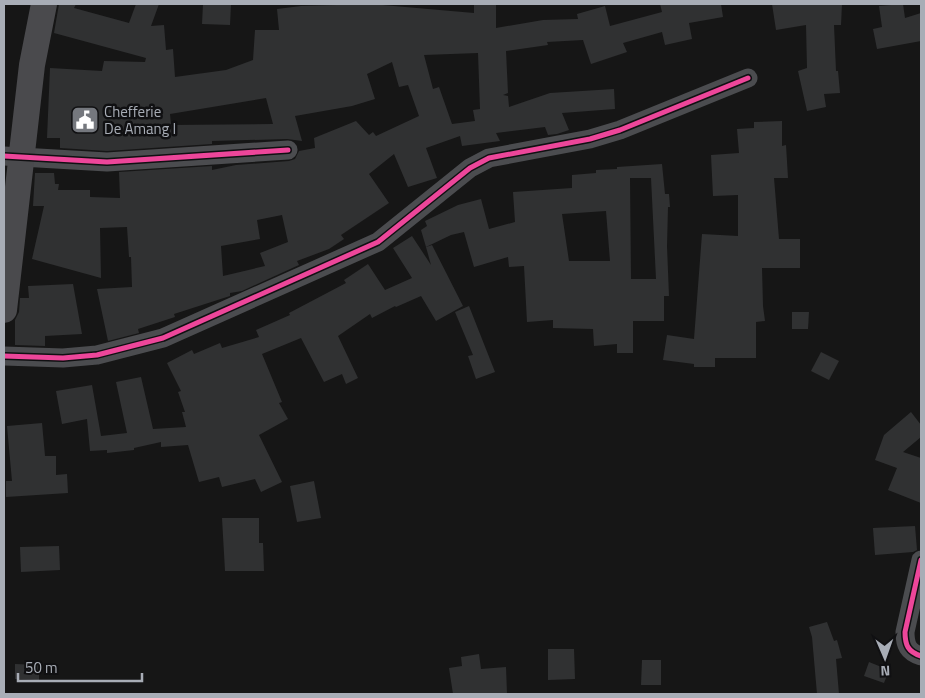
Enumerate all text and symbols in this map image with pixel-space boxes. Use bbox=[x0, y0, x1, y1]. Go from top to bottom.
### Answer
place label: Chefferie De Amang I bbox=[104, 100, 176, 140]
public building icon: Chefferie De Amang I bbox=[70, 105, 100, 135]
north arrow bbox=[860, 633, 910, 683]
scale bar bbox=[18, 650, 141, 682]
text: 50 m bbox=[25, 656, 58, 679]
text: N bbox=[880, 661, 891, 682]

